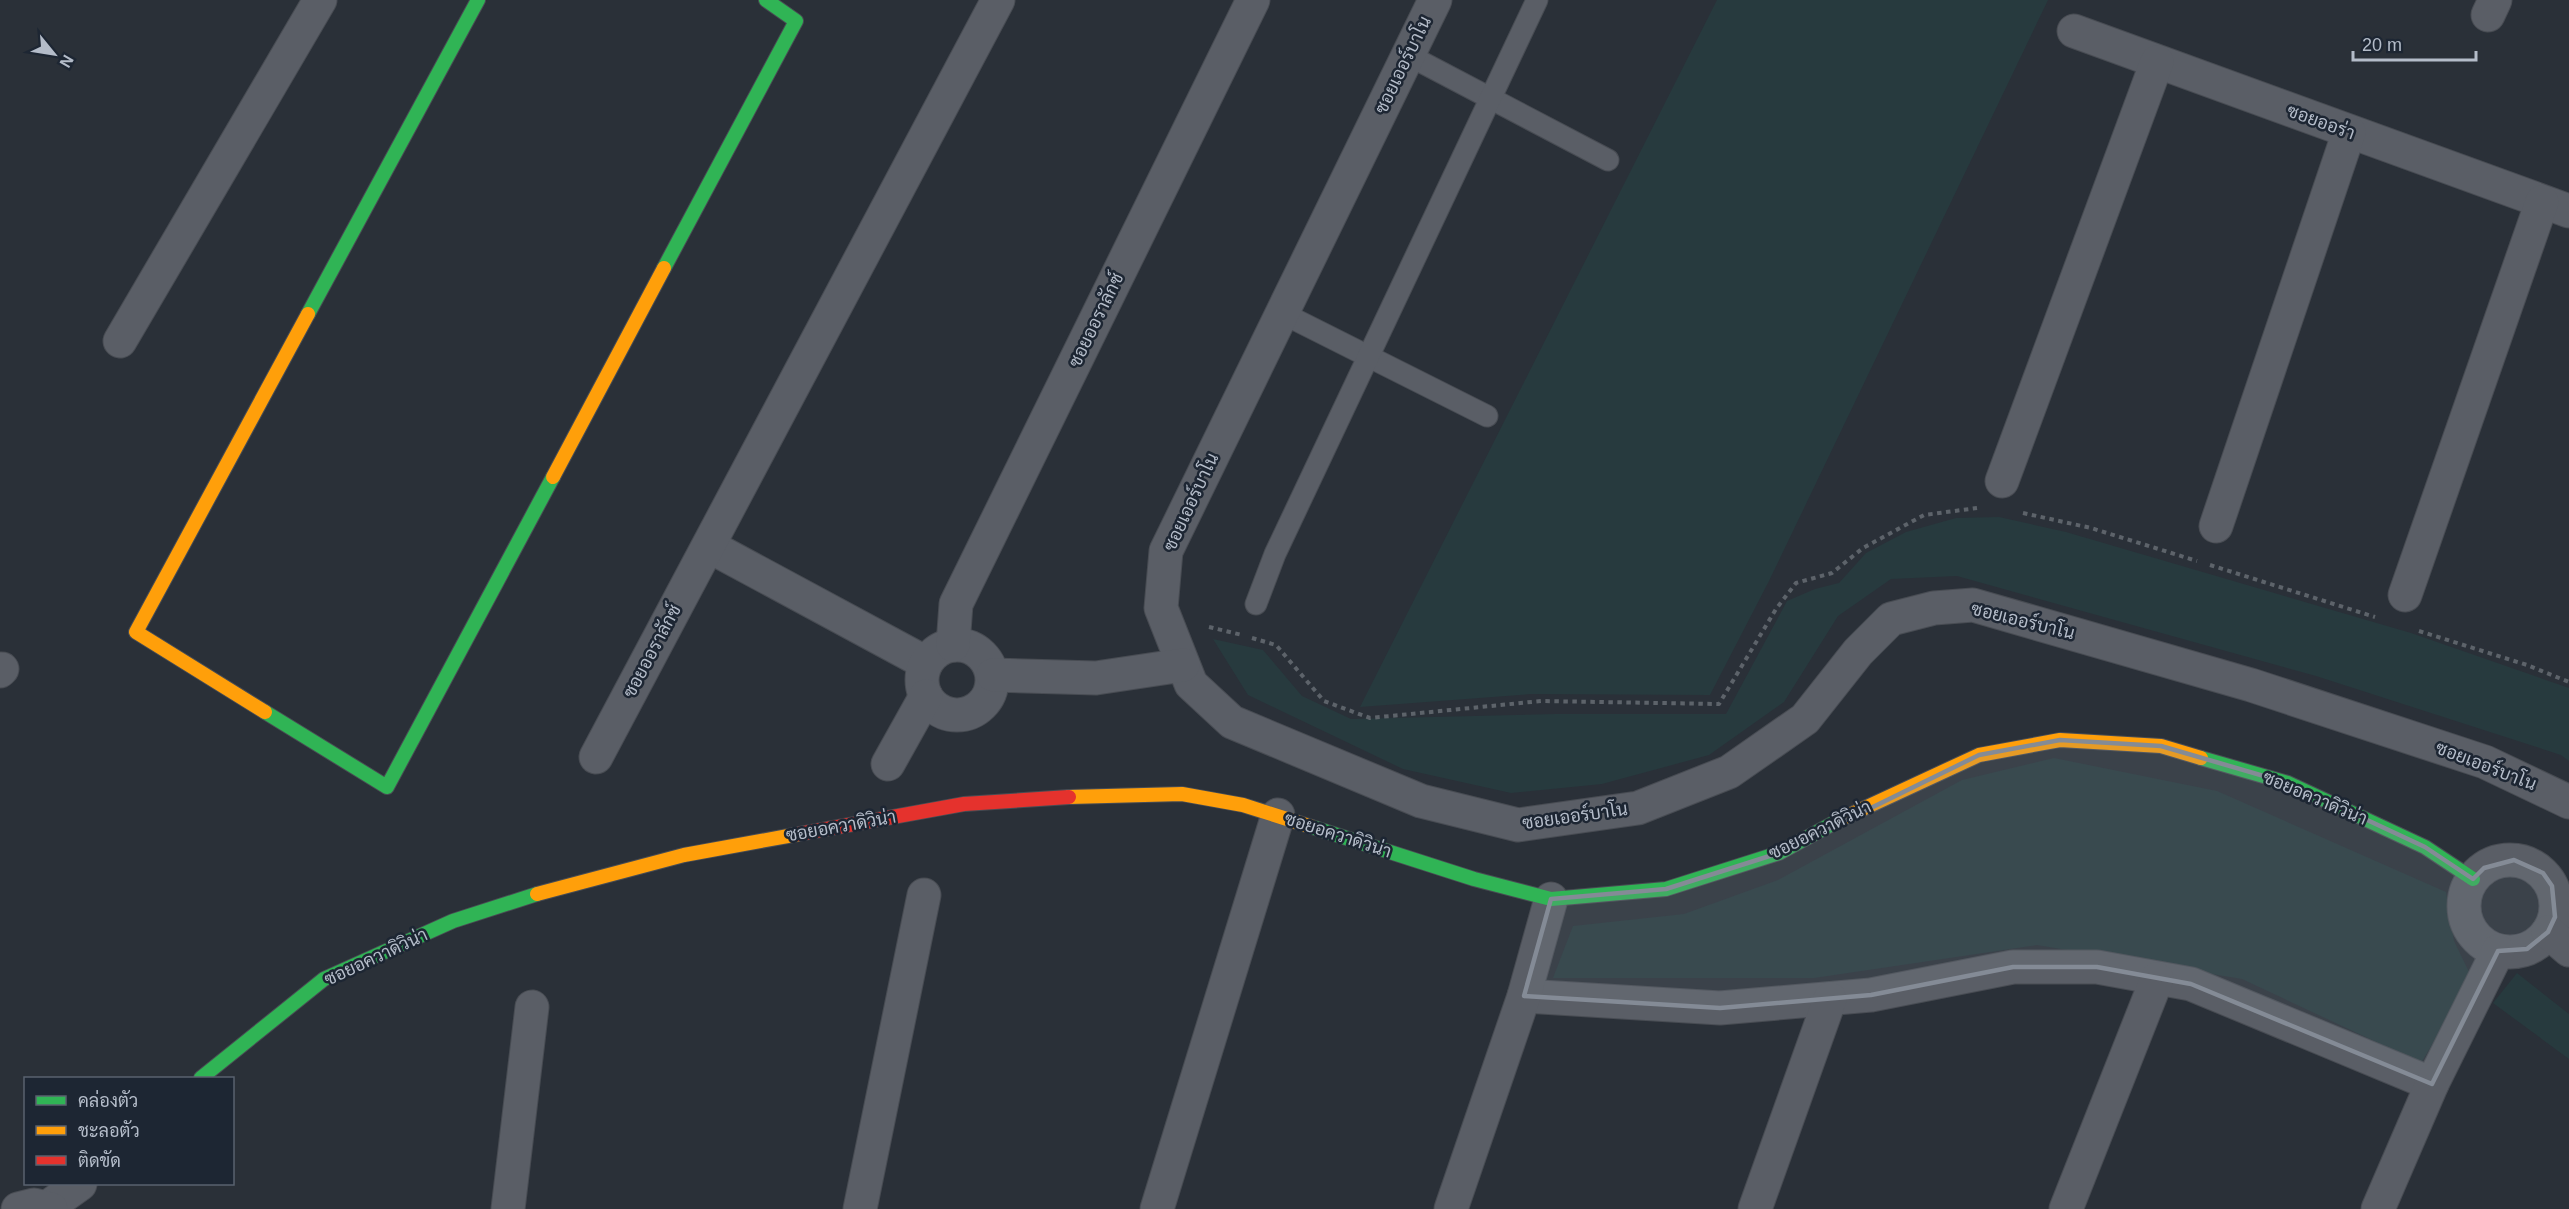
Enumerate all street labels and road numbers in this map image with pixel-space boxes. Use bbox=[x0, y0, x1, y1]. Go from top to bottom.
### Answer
street label: ซอยเออร์บาโน bbox=[1368, 12, 1435, 117]
street label: ซอยออร่า bbox=[2284, 99, 2358, 143]
street label: ซอยออราลักซ์ bbox=[1062, 268, 1127, 370]
street label: ซอยเออร์บาโน bbox=[1157, 448, 1222, 554]
street label: ซอยเออร์บาโน bbox=[1969, 596, 2078, 644]
street label: ซอยออราลักซ์ bbox=[616, 600, 685, 701]
street label: ซอยเออร์บาโน bbox=[2433, 735, 2540, 794]
street label: ซอยอควาดิวิน่า bbox=[2260, 765, 2371, 829]
street label: ซอยอควาดิวิน่า bbox=[1765, 795, 1874, 863]
street label: ซอยเออร์บาโน bbox=[1521, 796, 1629, 833]
street label: ซอยอควาดิวิน่า bbox=[784, 805, 898, 846]
street label: ซอยอควาดิวิน่า bbox=[1282, 806, 1395, 862]
street label: ซอยอควาดิวิน่า bbox=[320, 923, 431, 990]

